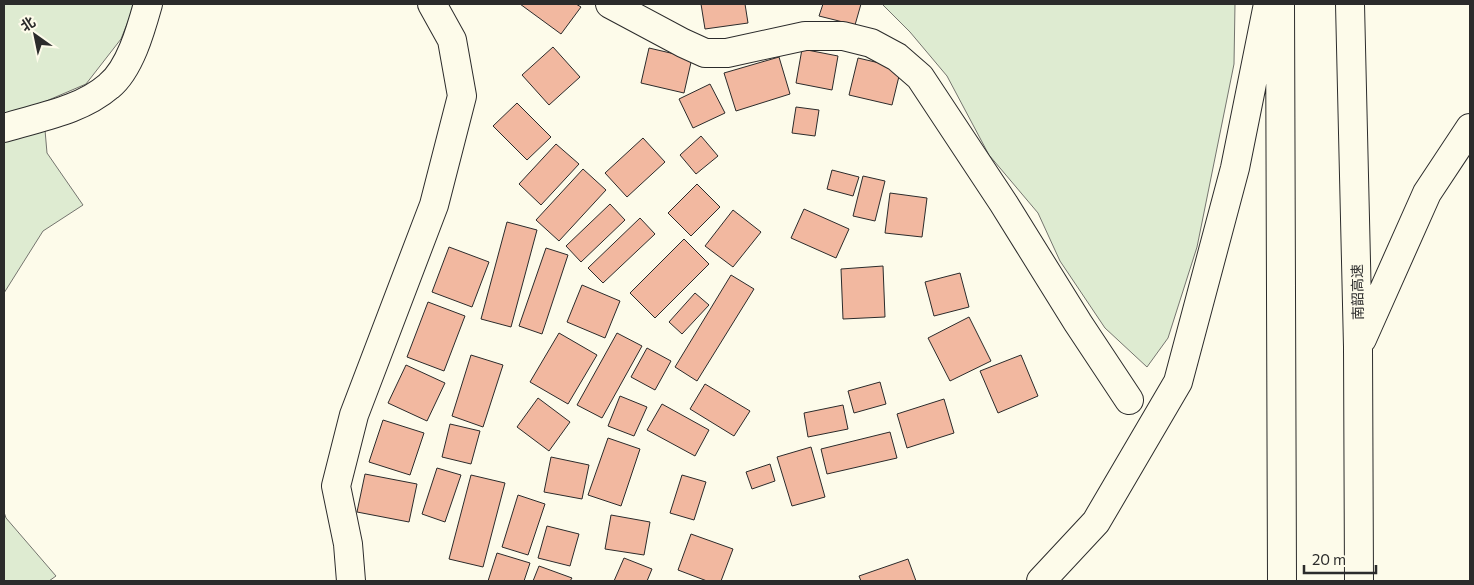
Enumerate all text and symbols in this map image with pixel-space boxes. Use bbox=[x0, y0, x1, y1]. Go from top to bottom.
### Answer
north arrow bbox=[10, 10, 60, 60]
text: 北 bbox=[17, 13, 38, 35]
street label: 南韶高速 bbox=[1348, 264, 1366, 320]
scale bar bbox=[1304, 542, 1376, 574]
text: 20 m bbox=[1312, 550, 1346, 568]

